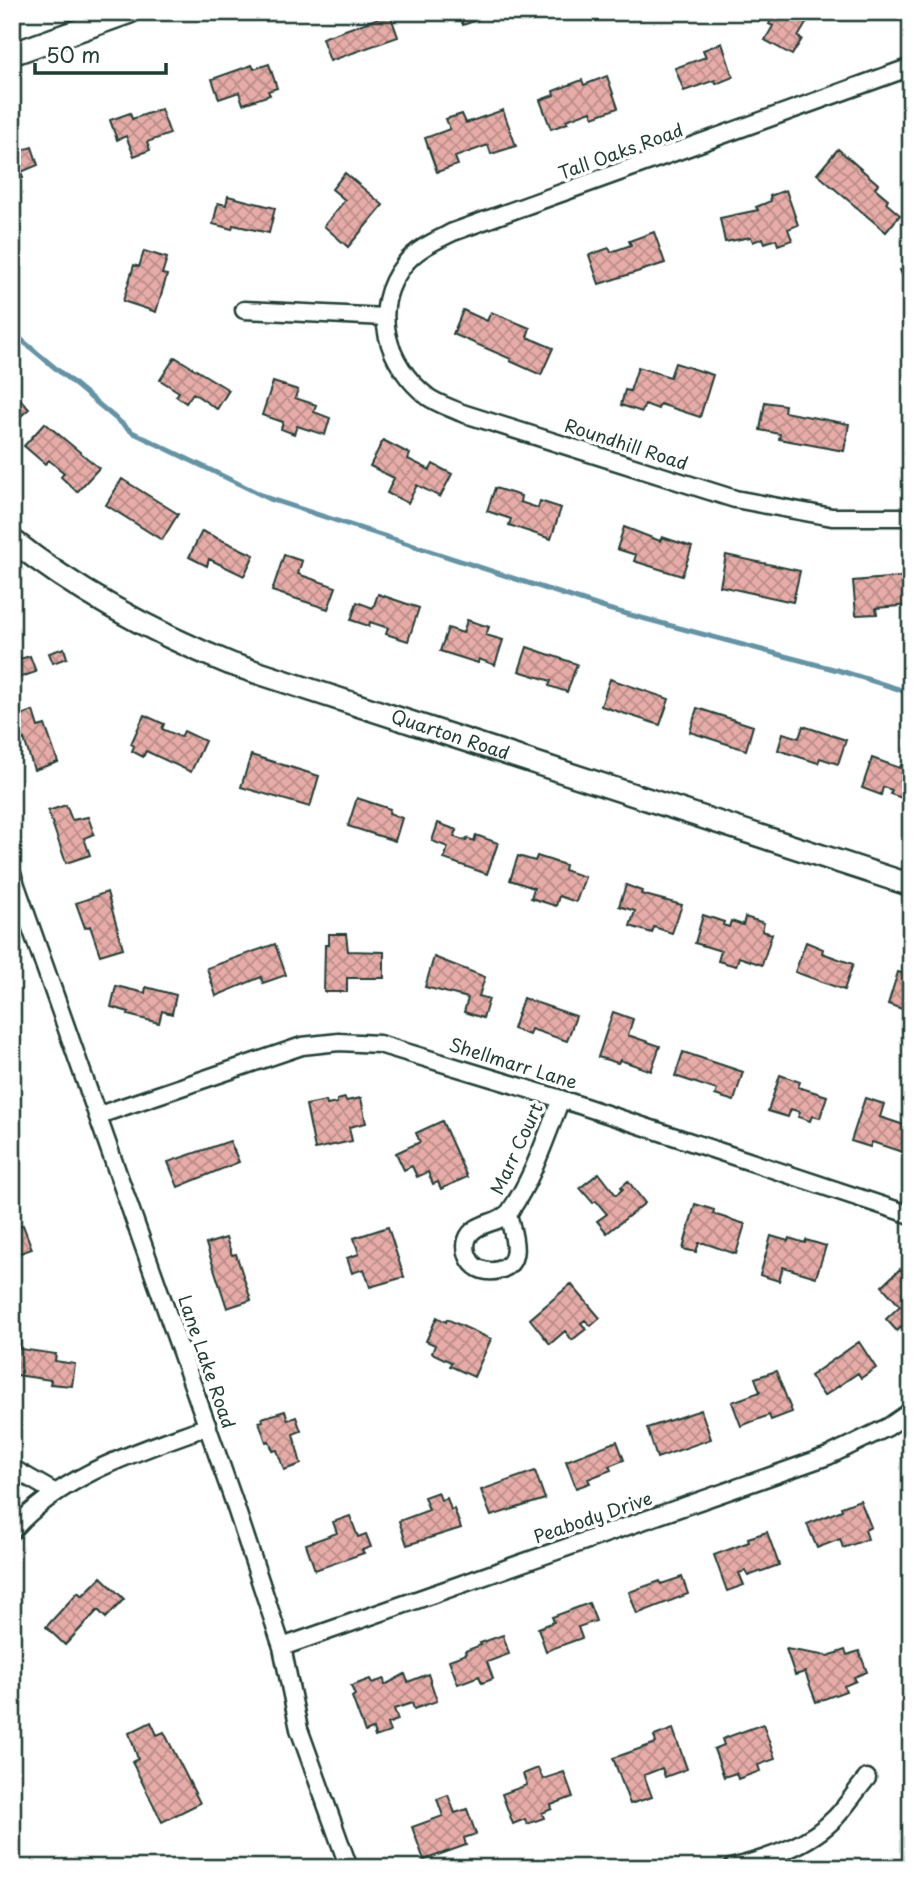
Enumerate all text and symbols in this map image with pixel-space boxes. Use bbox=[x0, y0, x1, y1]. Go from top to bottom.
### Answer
scale bar bbox=[35, 32, 166, 76]
text: 50 m bbox=[46, 38, 100, 70]
street label: Tall Oaks Road bbox=[554, 116, 687, 186]
street label: Roundhill Road bbox=[561, 411, 692, 476]
street label: Quarton Road bbox=[388, 702, 513, 766]
street label: Shellmarr Lane bbox=[446, 1030, 581, 1095]
street label: Marr Court bbox=[483, 1098, 549, 1199]
street label: Lane Lake Road bbox=[172, 1291, 243, 1432]
street label: Peabody Drive bbox=[530, 1484, 655, 1549]

